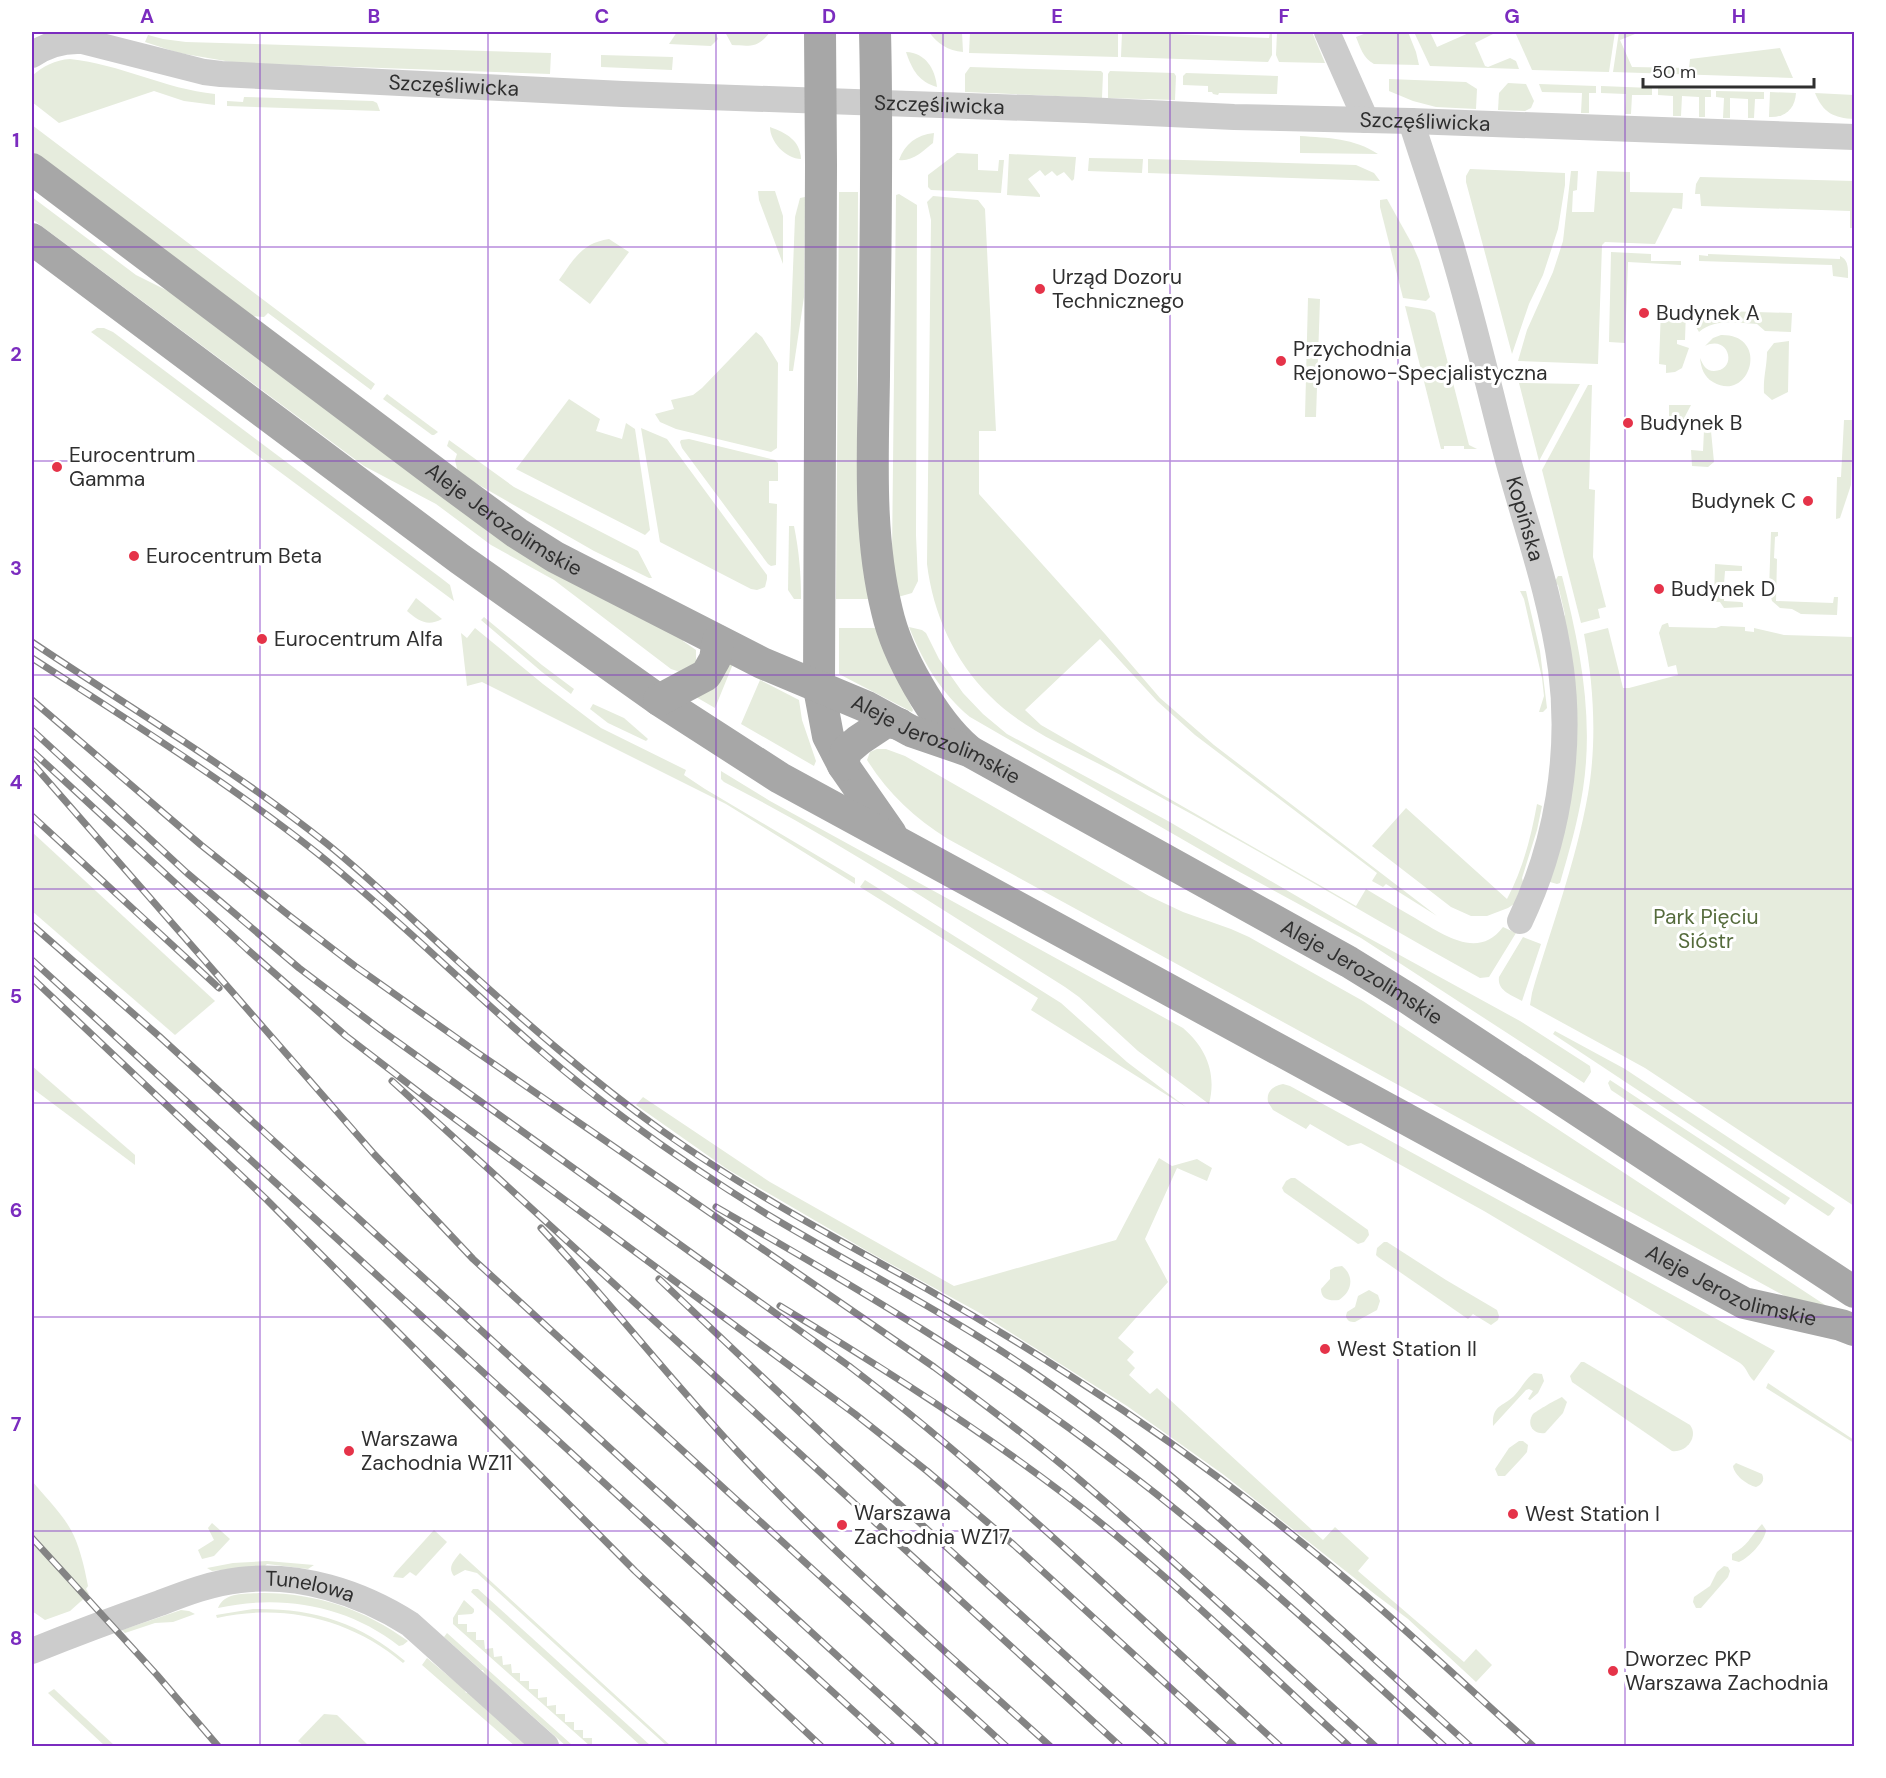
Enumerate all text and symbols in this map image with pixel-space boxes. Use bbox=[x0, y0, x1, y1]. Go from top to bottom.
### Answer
text: A bbox=[140, 3, 154, 29]
text: B bbox=[368, 3, 380, 29]
text: C bbox=[595, 3, 609, 29]
text: D bbox=[822, 3, 836, 29]
text: E bbox=[1051, 3, 1063, 29]
text: F bbox=[1278, 3, 1290, 29]
text: G bbox=[1504, 3, 1520, 29]
text: H bbox=[1732, 3, 1746, 29]
scale bar bbox=[1643, 51, 1814, 89]
text: 50 m bbox=[1652, 60, 1696, 84]
street label: Szczęśliwicka bbox=[388, 68, 520, 103]
street label: Szczęśliwicka bbox=[874, 89, 1005, 121]
street label: Szczęśliwicka bbox=[1359, 106, 1491, 138]
text: 1 bbox=[12, 127, 20, 153]
place label: Urząd Dozoru Technicznego bbox=[1052, 263, 1184, 315]
marker: Urząd Dozoru Technicznego bbox=[1033, 282, 1047, 296]
place label: Budynek A bbox=[1656, 299, 1760, 327]
marker: Budynek A bbox=[1637, 306, 1651, 320]
place label: Przychodnia Rejonowo-Specjalistyczna bbox=[1293, 335, 1548, 387]
text: 2 bbox=[10, 341, 22, 367]
marker: Przychodnia Rejonowo-Specjalistyczna bbox=[1274, 354, 1288, 368]
place label: Budynek B bbox=[1640, 409, 1742, 437]
marker: Budynek B bbox=[1621, 416, 1635, 430]
place label: Eurocentrum Gamma bbox=[69, 441, 195, 493]
street label: Aleje Jerozolimskie bbox=[420, 456, 587, 583]
marker: Eurocentrum Gamma bbox=[50, 460, 64, 474]
street label: Kopińska bbox=[1499, 473, 1551, 564]
place label: Budynek C bbox=[1691, 487, 1796, 515]
marker: Budynek C bbox=[1801, 494, 1815, 508]
place label: Eurocentrum Beta bbox=[146, 542, 322, 570]
marker: Eurocentrum Beta bbox=[127, 549, 141, 563]
text: 3 bbox=[10, 555, 22, 581]
place label: Budynek D bbox=[1671, 575, 1775, 603]
marker: Budynek D bbox=[1652, 582, 1666, 596]
place label: Eurocentrum Alfa bbox=[274, 625, 443, 653]
marker: Eurocentrum Alfa bbox=[255, 632, 269, 646]
street label: Aleje Jerozolimskie bbox=[847, 688, 1026, 791]
text: 4 bbox=[10, 769, 23, 795]
park label: Park Pięciu Sióstr bbox=[1653, 903, 1759, 955]
street label: Aleje Jerozolimskie bbox=[1276, 913, 1448, 1031]
text: 5 bbox=[10, 983, 22, 1009]
text: 6 bbox=[10, 1197, 22, 1223]
street label: Aleje Jerozolimskie bbox=[1641, 1238, 1819, 1333]
place label: West Station II bbox=[1337, 1335, 1477, 1363]
marker: West Station II bbox=[1318, 1342, 1332, 1356]
text: 7 bbox=[11, 1411, 22, 1437]
place label: Warszawa Zachodnia WZ11 bbox=[361, 1425, 512, 1477]
marker: Warszawa Zachodnia WZ11 bbox=[342, 1444, 356, 1458]
place label: Warszawa Zachodnia WZ17 bbox=[854, 1499, 1010, 1551]
place label: West Station I bbox=[1525, 1500, 1660, 1528]
marker: West Station I bbox=[1506, 1507, 1520, 1521]
marker: Warszawa Zachodnia WZ17 bbox=[835, 1518, 849, 1532]
street label: Tunelowa bbox=[265, 1564, 359, 1609]
text: 8 bbox=[10, 1625, 22, 1651]
place label: Dworzec PKP Warszawa Zachodnia bbox=[1625, 1645, 1829, 1697]
marker: Dworzec PKP Warszawa Zachodnia bbox=[1606, 1664, 1620, 1678]

